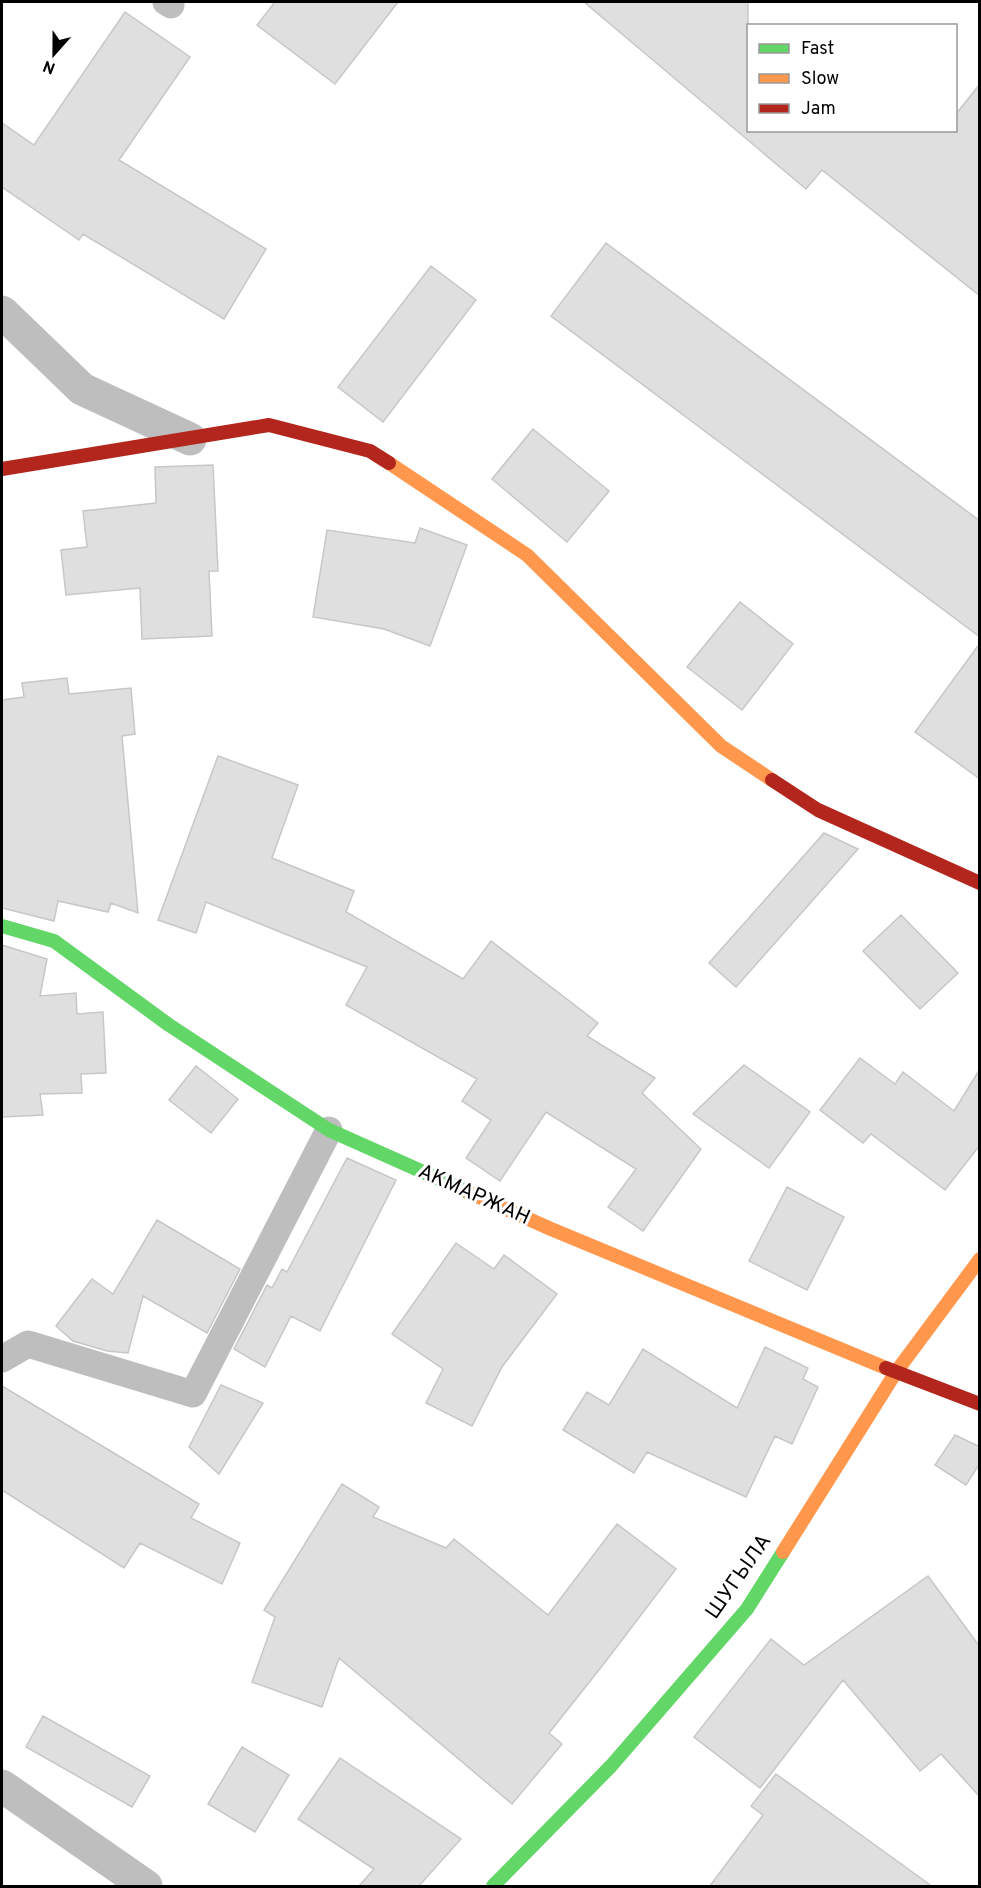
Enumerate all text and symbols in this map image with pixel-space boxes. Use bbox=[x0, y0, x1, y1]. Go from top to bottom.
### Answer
north arrow bbox=[24, 24, 84, 84]
legend bbox=[747, 24, 957, 132]
text: Fast bbox=[801, 38, 834, 61]
text: N bbox=[40, 55, 58, 78]
text: Slow bbox=[801, 68, 839, 91]
text: Jam bbox=[801, 98, 836, 121]
street label: АКМАРЖАН bbox=[414, 1158, 534, 1232]
street label: ШУГЫЛА bbox=[700, 1529, 778, 1625]

